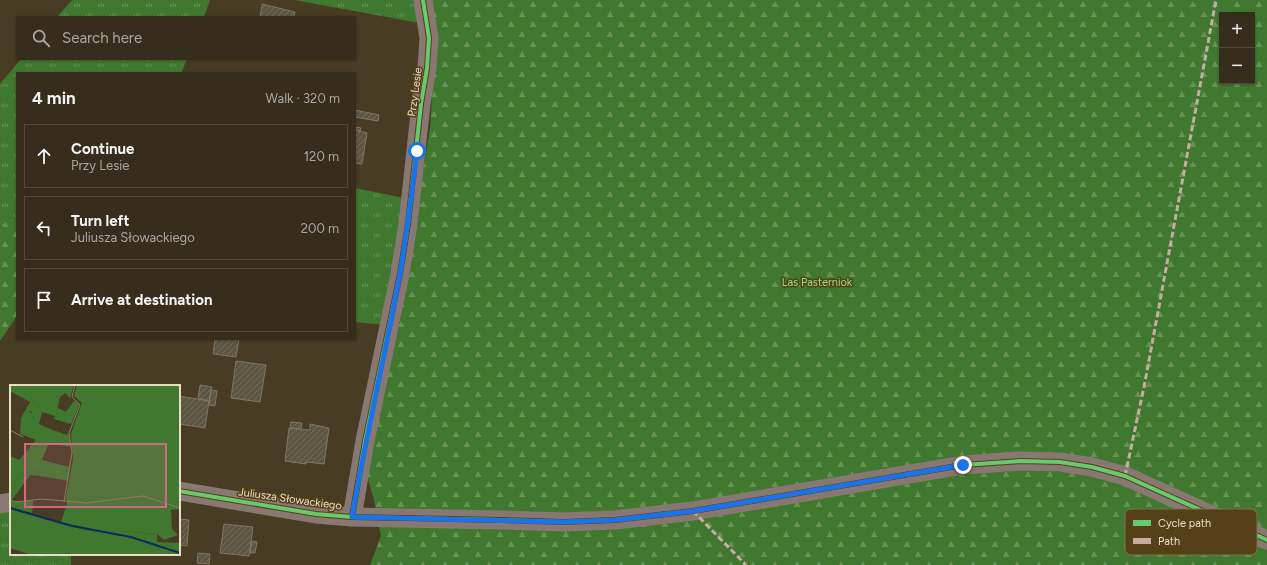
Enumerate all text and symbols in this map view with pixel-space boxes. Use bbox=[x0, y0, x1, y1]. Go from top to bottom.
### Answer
map controls bbox=[1219, 12, 1255, 84]
button: + bbox=[1219, 12, 1255, 48]
search box bbox=[16, 16, 356, 60]
icon: search bbox=[30, 27, 52, 49]
text: Search here bbox=[62, 29, 142, 47]
button: − bbox=[1219, 48, 1255, 84]
street label: Przy Lesie bbox=[405, 67, 425, 117]
text: 4 min bbox=[32, 88, 76, 108]
text: Walk · 320 m bbox=[266, 91, 340, 106]
text: Continue bbox=[71, 140, 134, 158]
route start bbox=[408, 142, 426, 160]
icon: ahead bbox=[33, 145, 55, 167]
text: 120 m bbox=[304, 149, 339, 164]
text: Przy Lesie bbox=[71, 158, 129, 173]
text: Turn left bbox=[71, 212, 129, 230]
icon: left bbox=[33, 217, 55, 239]
text: 200 m bbox=[301, 221, 339, 236]
text: Juliusza Słowackiego bbox=[71, 230, 195, 245]
park label: Las Pasterniok bbox=[782, 276, 853, 289]
icon: arrive bbox=[33, 289, 55, 311]
text: Arrive at destination bbox=[71, 291, 212, 309]
inset map bbox=[10, 385, 180, 555]
route end bbox=[954, 456, 972, 474]
street label: Juliusza Słowackiego bbox=[237, 485, 343, 513]
legend bbox=[1125, 509, 1257, 555]
text: Cycle path bbox=[1158, 517, 1211, 530]
text: Path bbox=[1158, 535, 1180, 548]

